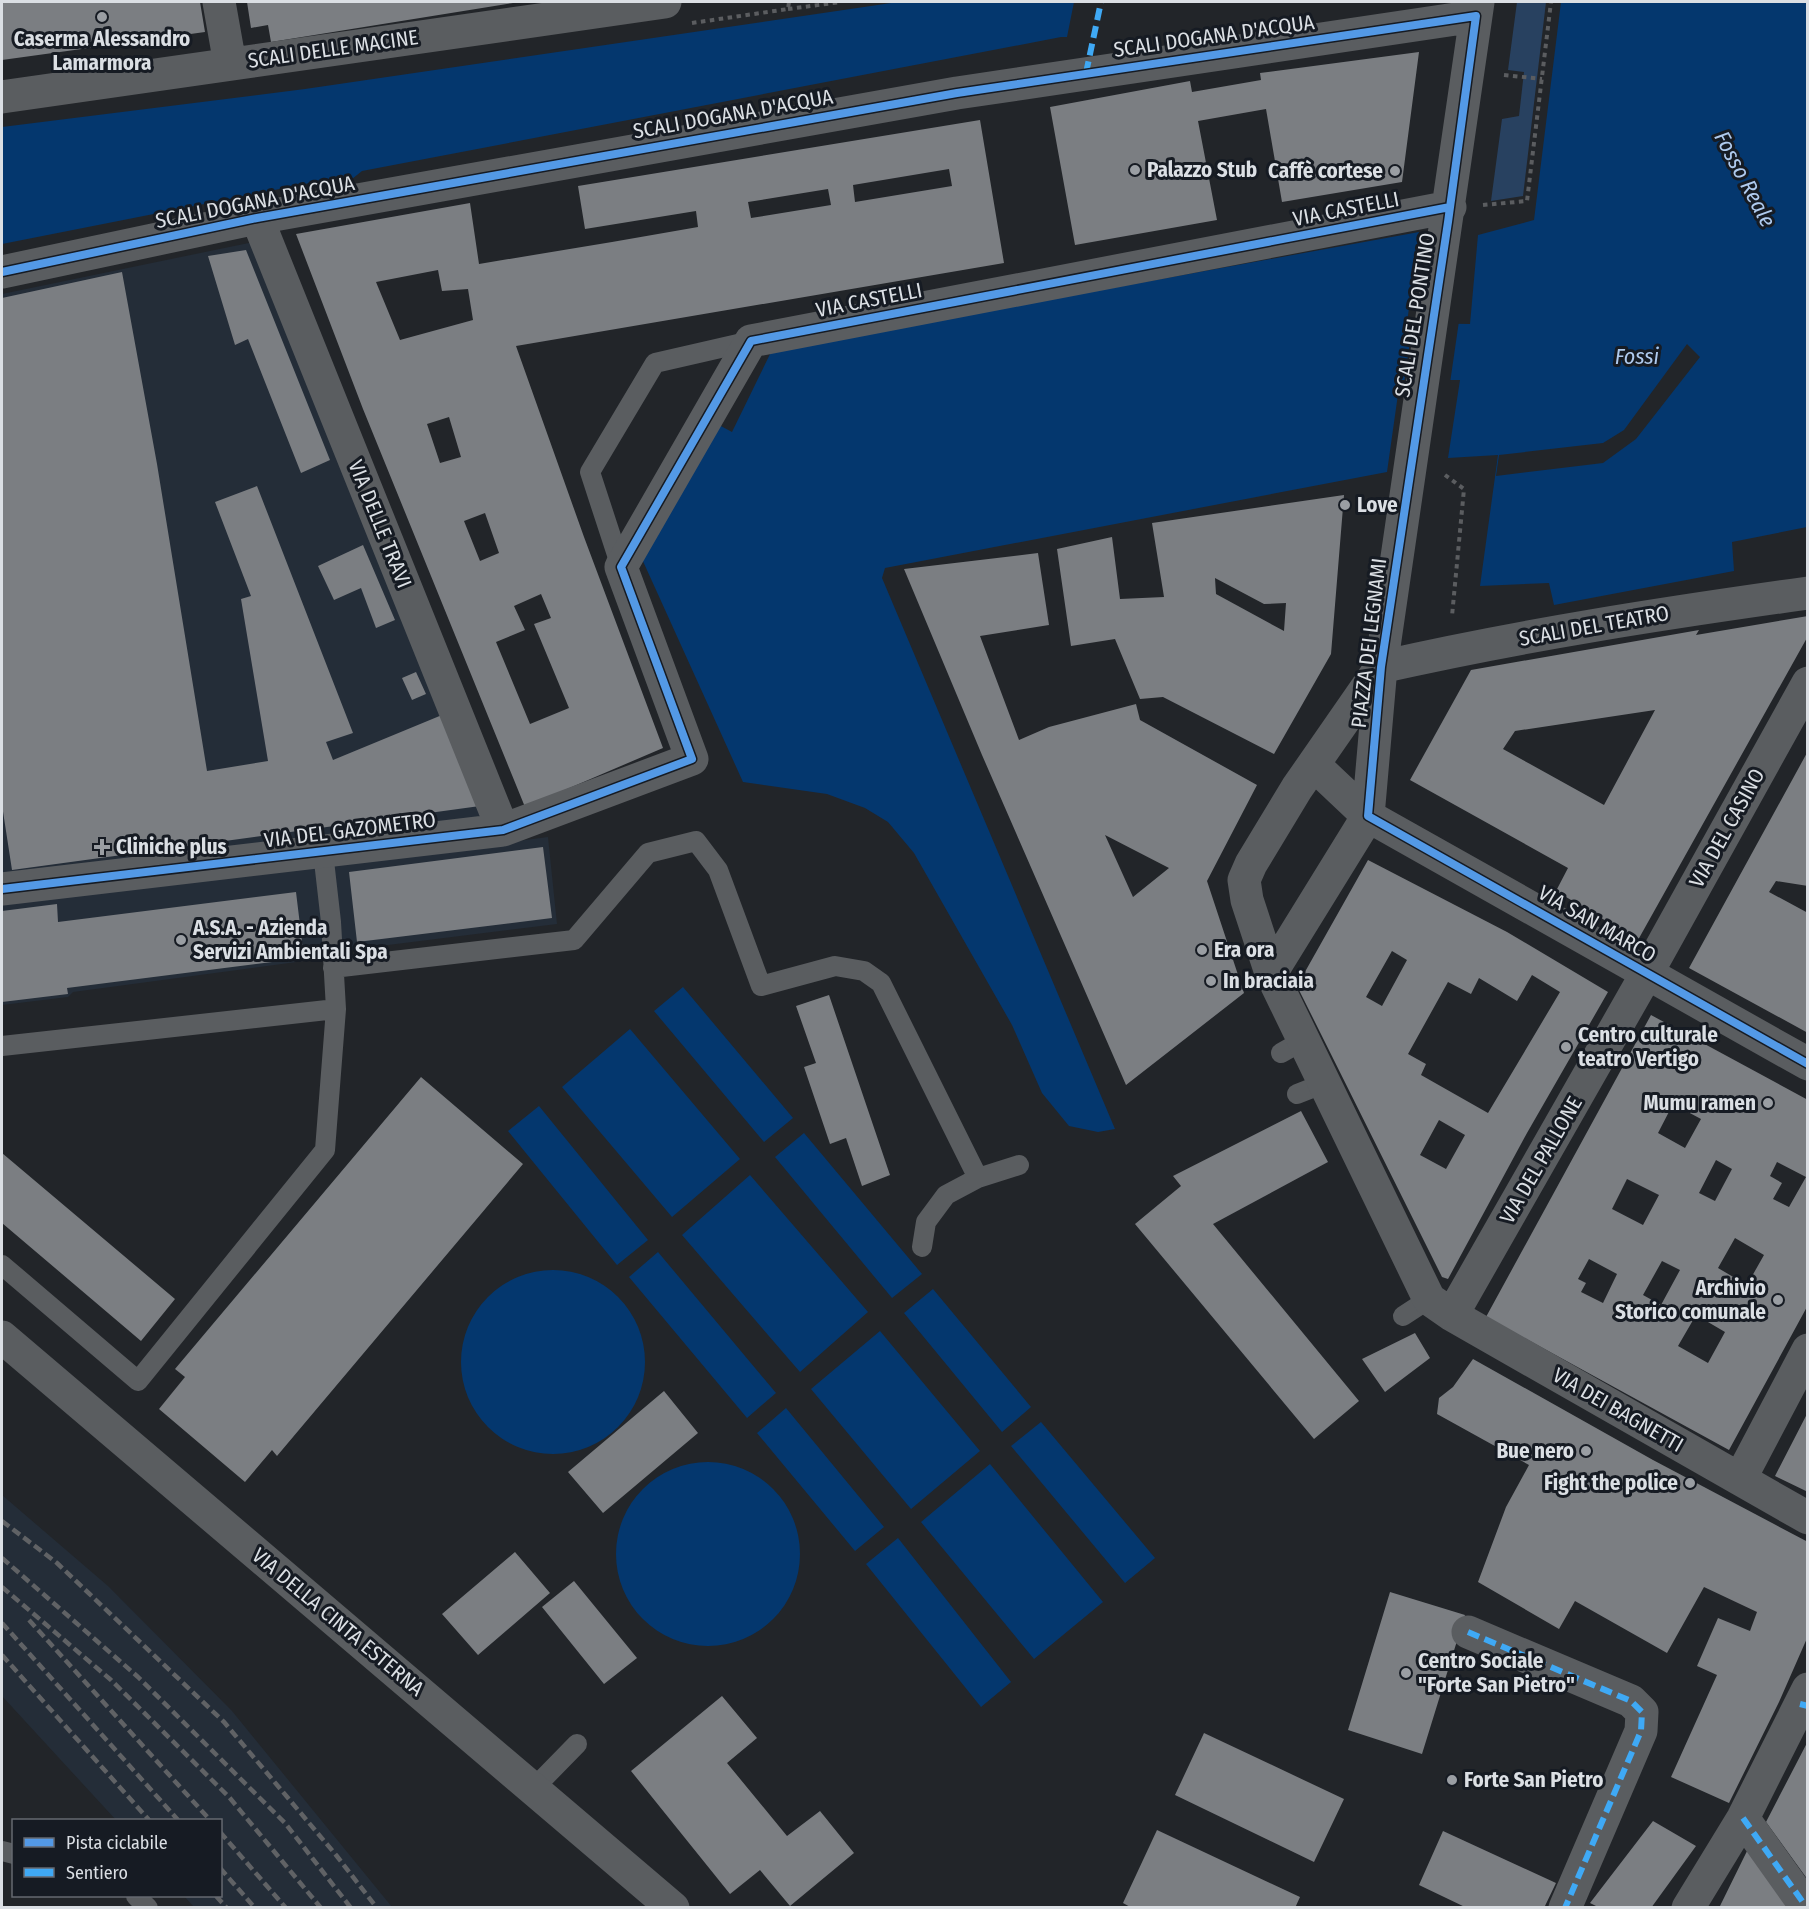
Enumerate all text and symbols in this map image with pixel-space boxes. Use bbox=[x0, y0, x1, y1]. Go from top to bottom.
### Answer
street label: SCALI DOGANA D'ACQUA bbox=[1112, 9, 1316, 63]
marker: Caserma Alessandro Lamarmora bbox=[95, 10, 109, 24]
street label: SCALI DELLE MACINE bbox=[246, 24, 420, 74]
place label: Caserma Alessandro Lamarmora bbox=[14, 26, 190, 76]
street label: SCALI DOGANA D'ACQUA bbox=[631, 84, 835, 144]
water label: Fosso Reale bbox=[1708, 126, 1782, 232]
place label: Palazzo Stub bbox=[1147, 157, 1257, 183]
place label: Caffè cortese bbox=[1268, 158, 1383, 184]
marker: Palazzo Stub bbox=[1128, 163, 1142, 177]
marker: Caffè cortese bbox=[1388, 164, 1402, 178]
street label: SCALI DOGANA D'ACQUA bbox=[153, 170, 357, 234]
street label: VIA CASTELLI bbox=[1291, 186, 1401, 232]
street label: SCALI DEL PONTINO bbox=[1389, 231, 1441, 399]
street label: VIA CASTELLI bbox=[814, 277, 924, 323]
water label: Fossi bbox=[1615, 343, 1660, 370]
street label: VIA DELLE TRAVI bbox=[343, 456, 417, 592]
place label: Love bbox=[1357, 492, 1398, 518]
marker: Love bbox=[1338, 498, 1352, 512]
street label: PIAZZA DEI LEGNAMI bbox=[1346, 557, 1392, 729]
street label: SCALI DEL TEATRO bbox=[1517, 600, 1671, 652]
street label: VIA DEL CASINO bbox=[1684, 764, 1770, 892]
street label: VIA DEL GAZOMETRO bbox=[263, 807, 437, 853]
place label: Cliniche plus bbox=[116, 834, 227, 860]
marker: Cliniche plus bbox=[93, 838, 111, 856]
street label: VIA SAN MARCO bbox=[1533, 880, 1661, 968]
place label: A.S.A. - Azienda Servizi Ambientali Spa bbox=[192, 915, 388, 965]
marker: A.S.A. - Azienda Servizi Ambientali Spa bbox=[174, 933, 188, 947]
place label: Era ora bbox=[1214, 937, 1274, 963]
marker: Era ora bbox=[1195, 943, 1209, 957]
place label: In braciaia bbox=[1223, 968, 1314, 994]
marker: In braciaia bbox=[1204, 974, 1218, 988]
place label: Centro culturale teatro Vertigo bbox=[1578, 1022, 1718, 1072]
marker: Centro culturale teatro Vertigo bbox=[1559, 1040, 1573, 1054]
place label: Mumu ramen bbox=[1644, 1090, 1756, 1116]
street label: VIA DEL PALLONE bbox=[1494, 1092, 1588, 1228]
marker: Mumu ramen bbox=[1761, 1096, 1775, 1110]
place label: Archivio Storico comunale bbox=[1615, 1275, 1766, 1325]
marker: Archivio Storico comunale bbox=[1771, 1293, 1785, 1307]
street label: VIA DEI BAGNETTI bbox=[1548, 1362, 1688, 1458]
place label: Bue nero bbox=[1496, 1438, 1574, 1464]
marker: Bue nero bbox=[1579, 1444, 1593, 1458]
place label: Fight the police bbox=[1544, 1470, 1678, 1496]
marker: Fight the police bbox=[1683, 1476, 1697, 1490]
street label: VIA DELLA CINTA ESTERNA bbox=[247, 1542, 429, 1702]
place label: Centro Sociale "Forte San Pietro" bbox=[1418, 1648, 1575, 1698]
marker: Centro Sociale "Forte San Pietro" bbox=[1399, 1666, 1413, 1680]
place label: Forte San Pietro bbox=[1464, 1767, 1603, 1793]
marker: Forte San Pietro bbox=[1445, 1773, 1459, 1787]
legend bbox=[12, 1819, 222, 1897]
text: Pista ciclabile bbox=[66, 1832, 168, 1854]
text: Sentiero bbox=[66, 1862, 128, 1884]

